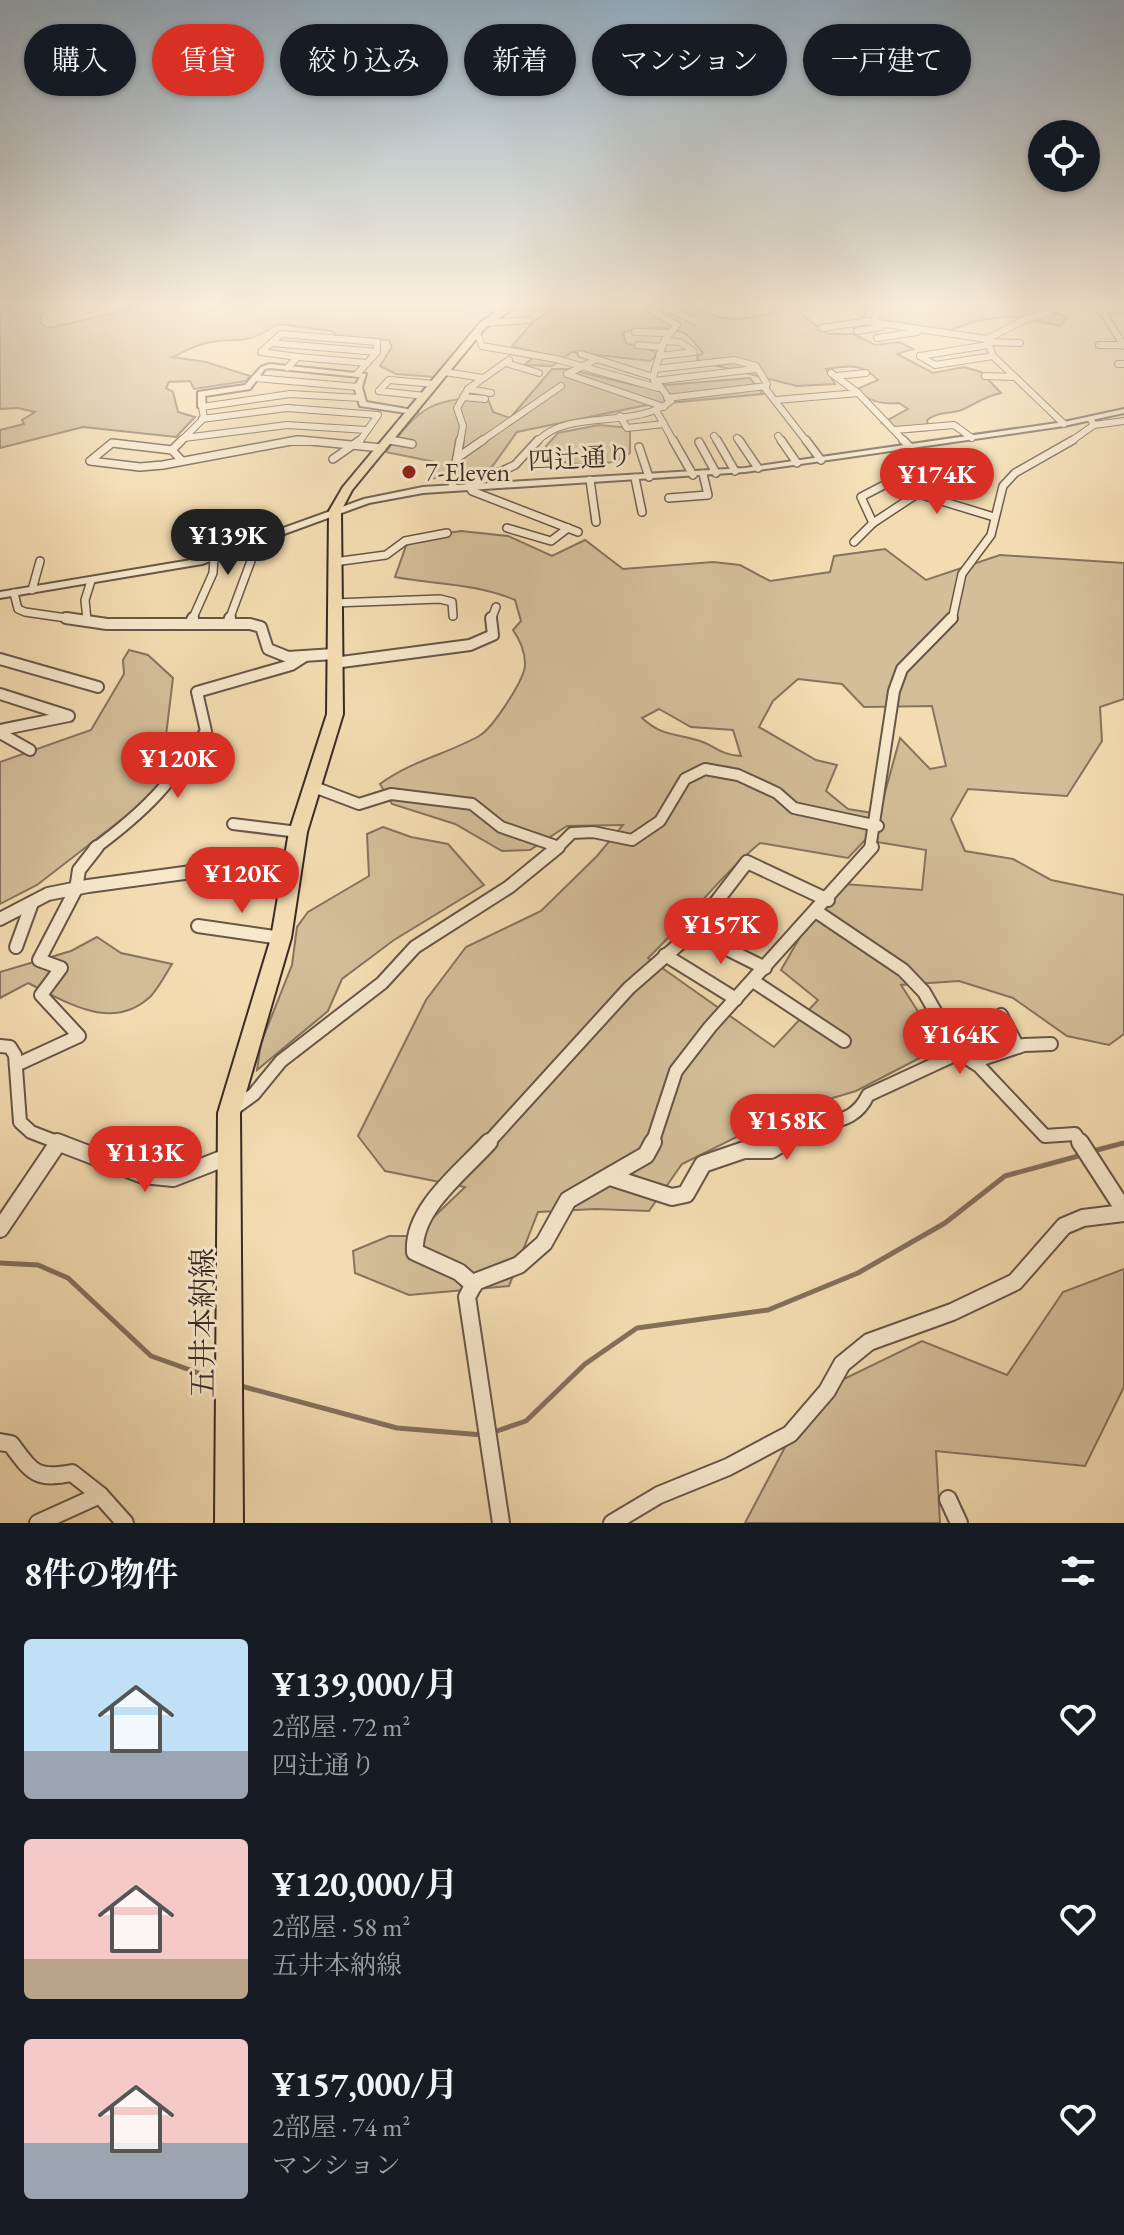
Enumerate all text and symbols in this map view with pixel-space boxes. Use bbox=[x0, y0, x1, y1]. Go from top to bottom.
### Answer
chip: 購入 bbox=[24, 24, 136, 96]
chip: 賃貸 bbox=[152, 24, 264, 96]
chip: 絞り込み bbox=[280, 24, 448, 96]
chip: 新着 bbox=[464, 24, 576, 96]
chip: マンション bbox=[592, 24, 787, 96]
chip: 一戸建て bbox=[803, 24, 971, 96]
map controls bbox=[1028, 120, 1100, 192]
button: locate bbox=[1028, 120, 1100, 192]
street label: 四辻通り bbox=[527, 438, 633, 478]
pin: ¥174K bbox=[881, 448, 993, 516]
place label: 7-Eleven bbox=[425, 455, 511, 489]
text: ¥174K bbox=[898, 457, 976, 491]
marker: 7-Eleven bbox=[400, 463, 418, 481]
pin: ¥139K bbox=[172, 509, 284, 577]
text: ¥139K bbox=[189, 518, 267, 552]
pin: ¥120K bbox=[122, 732, 234, 800]
text: ¥120K bbox=[139, 741, 217, 775]
pin: ¥120K bbox=[186, 847, 298, 915]
text: ¥120K bbox=[203, 856, 281, 890]
pin: ¥157K bbox=[665, 898, 777, 966]
text: ¥157K bbox=[682, 907, 760, 941]
pin: ¥164K bbox=[904, 1008, 1016, 1076]
text: ¥164K bbox=[921, 1017, 999, 1051]
pin: ¥158K bbox=[731, 1094, 843, 1162]
text: ¥158K bbox=[748, 1103, 826, 1137]
pin: ¥113K bbox=[89, 1126, 201, 1194]
text: ¥113K bbox=[106, 1135, 184, 1169]
street label: 五井本納線 bbox=[183, 1248, 222, 1398]
icon: filters bbox=[1056, 1549, 1100, 1593]
text: 8件の物件 bbox=[24, 1552, 178, 1596]
text: ¥139,000/月 bbox=[272, 1662, 458, 1706]
icon: home bbox=[88, 1671, 184, 1767]
icon: heart bbox=[1056, 1697, 1100, 1741]
text: 2部屋 · 72 m² bbox=[272, 1710, 410, 1744]
text: 四辻通り bbox=[272, 1748, 376, 1782]
text: ¥120,000/月 bbox=[272, 1862, 458, 1906]
icon: home bbox=[88, 1871, 184, 1967]
icon: heart bbox=[1056, 1897, 1100, 1941]
text: 2部屋 · 58 m² bbox=[272, 1910, 410, 1944]
text: 五井本納線 bbox=[272, 1948, 402, 1982]
text: ¥157,000/月 bbox=[272, 2062, 458, 2106]
icon: home bbox=[88, 2071, 184, 2167]
icon: heart bbox=[1056, 2097, 1100, 2141]
text: 2部屋 · 74 m² bbox=[272, 2110, 410, 2144]
text: マンション bbox=[272, 2148, 401, 2182]

